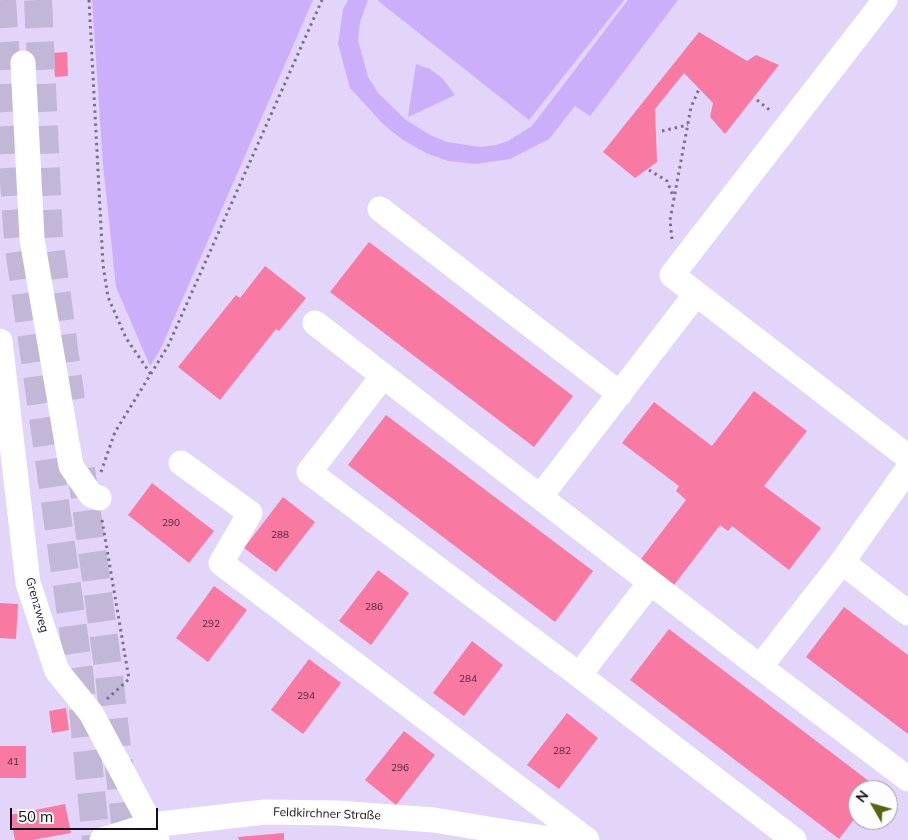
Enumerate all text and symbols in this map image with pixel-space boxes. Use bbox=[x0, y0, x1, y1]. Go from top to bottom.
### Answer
house number: 290 bbox=[162, 517, 180, 529]
house number: 288 bbox=[271, 529, 289, 541]
street label: Grenzweg bbox=[22, 576, 52, 634]
house number: 286 bbox=[365, 601, 383, 613]
house number: 292 bbox=[202, 618, 220, 630]
house number: 284 bbox=[459, 673, 477, 685]
house number: 294 bbox=[297, 690, 315, 702]
house number: 282 bbox=[553, 745, 571, 757]
house number: 41 bbox=[7, 756, 19, 768]
house number: 296 bbox=[391, 762, 409, 774]
north arrow bbox=[848, 780, 898, 830]
text: N bbox=[852, 787, 872, 806]
scale bar bbox=[12, 798, 160, 830]
street label: Feldkirchner Straße bbox=[273, 805, 381, 823]
text: 50 m bbox=[18, 807, 53, 826]

